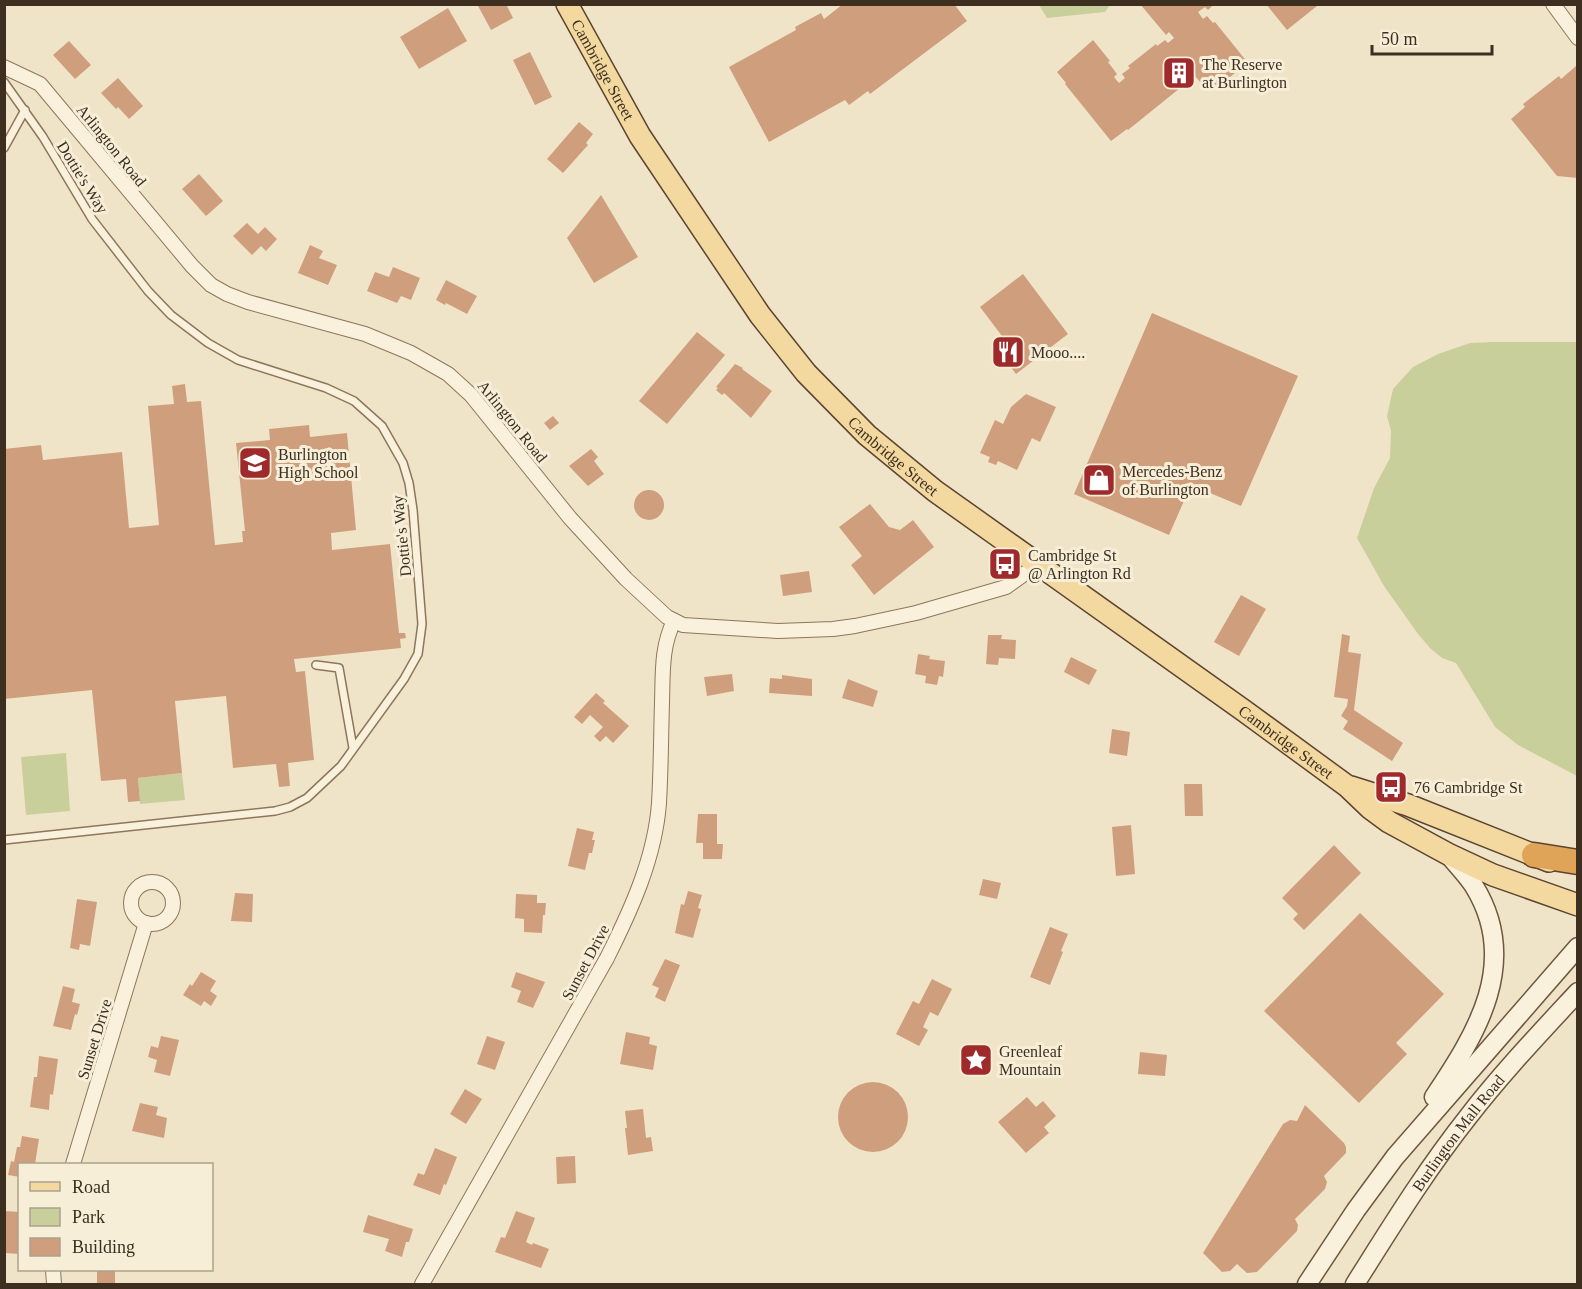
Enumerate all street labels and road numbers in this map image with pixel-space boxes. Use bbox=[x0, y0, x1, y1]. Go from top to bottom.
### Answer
street label: Cambridge Street bbox=[568, 17, 638, 124]
street label: Arlington Road bbox=[73, 101, 150, 190]
street label: Dottie's Way bbox=[53, 138, 111, 217]
street label: Arlington Road bbox=[474, 377, 551, 466]
street label: Cambridge Street bbox=[845, 413, 942, 499]
street label: Dottie's Way bbox=[389, 494, 415, 577]
street label: Cambridge Street bbox=[1236, 702, 1337, 782]
street label: Sunset Drive bbox=[558, 922, 612, 1003]
street label: Sunset Drive bbox=[74, 997, 115, 1081]
street label: Burlington Mall Road bbox=[1409, 1072, 1508, 1194]

